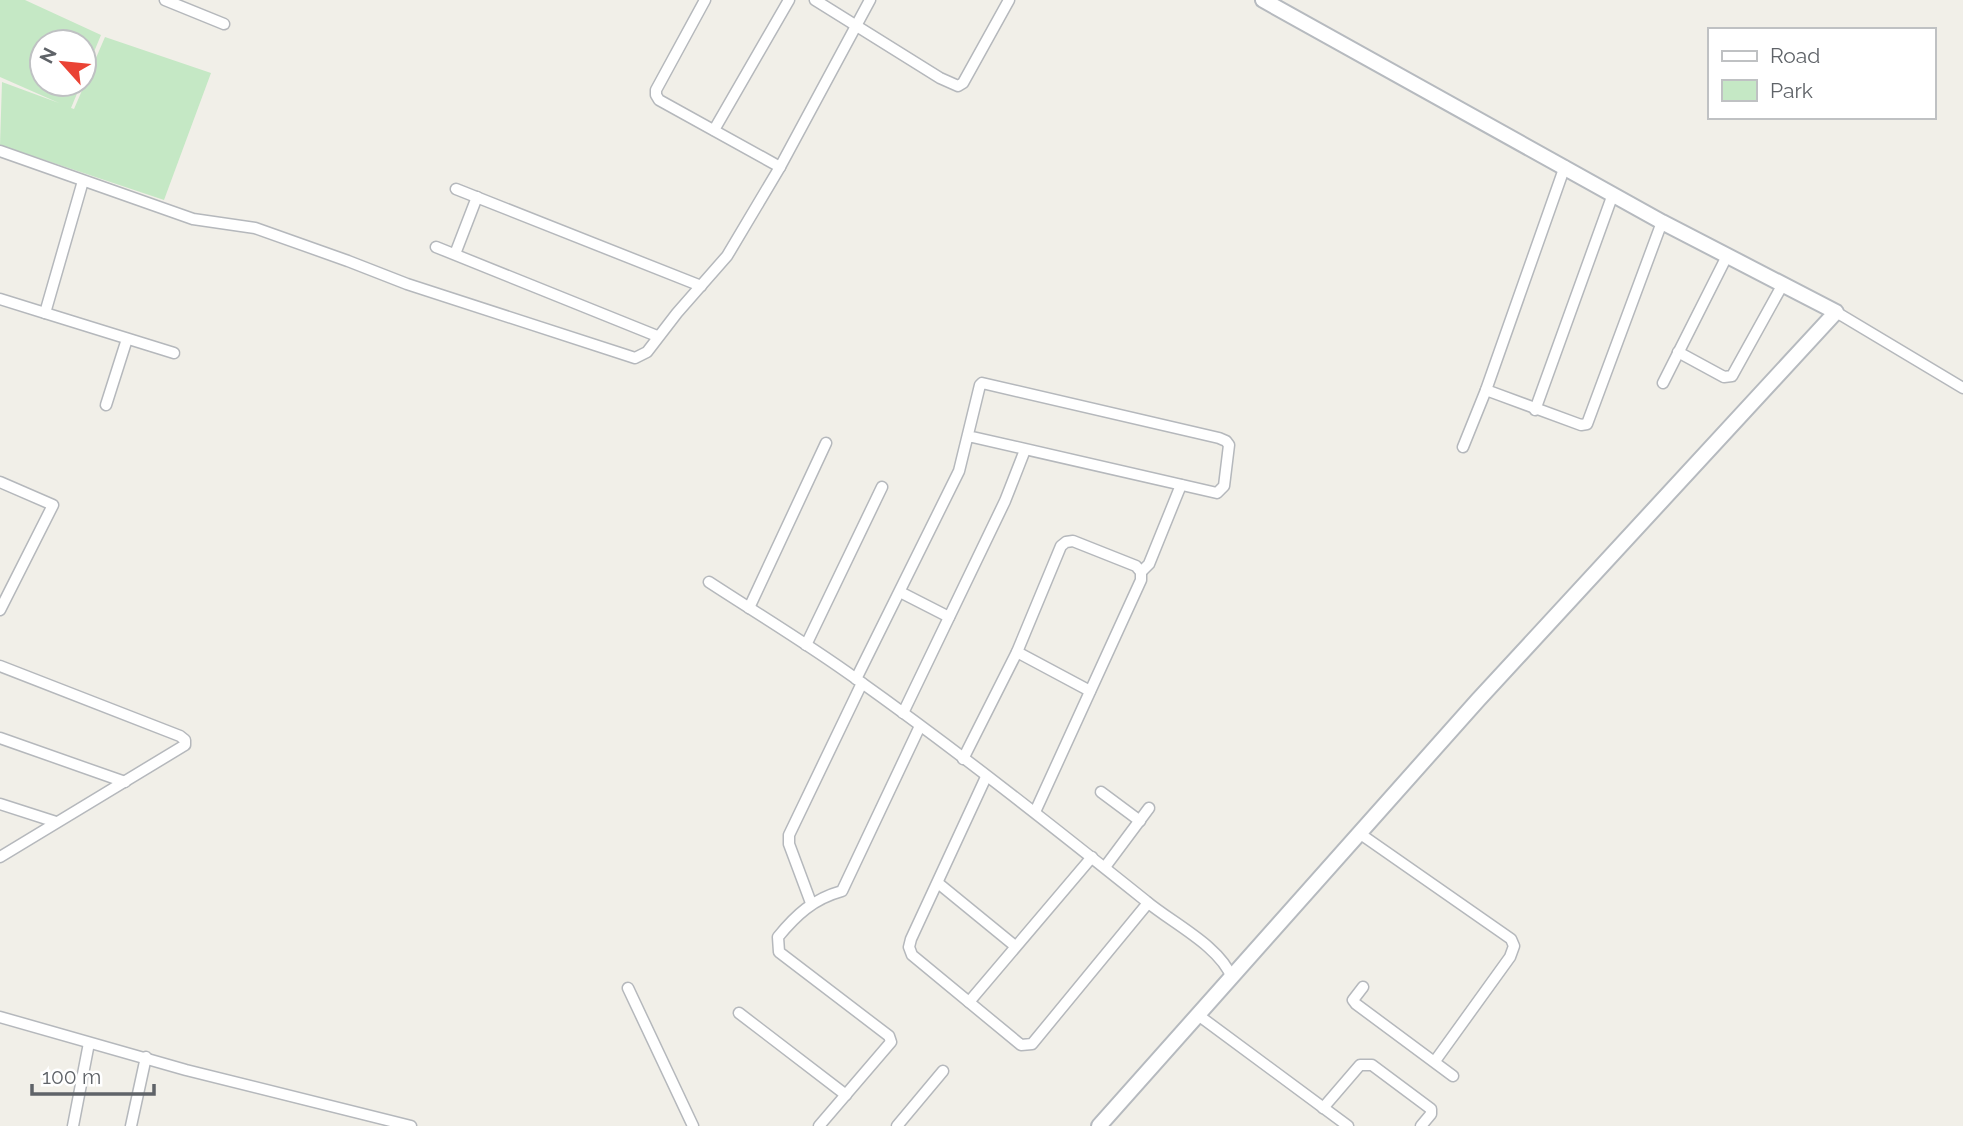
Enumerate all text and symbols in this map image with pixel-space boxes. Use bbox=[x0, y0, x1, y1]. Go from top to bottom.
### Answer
north arrow bbox=[28, 28, 98, 98]
legend bbox=[1708, 28, 1935, 119]
text: Road bbox=[1770, 43, 1820, 68]
text: N bbox=[35, 44, 61, 67]
text: Park bbox=[1770, 78, 1813, 103]
scale bar bbox=[32, 1052, 154, 1096]
text: 100 m bbox=[42, 1064, 101, 1089]

